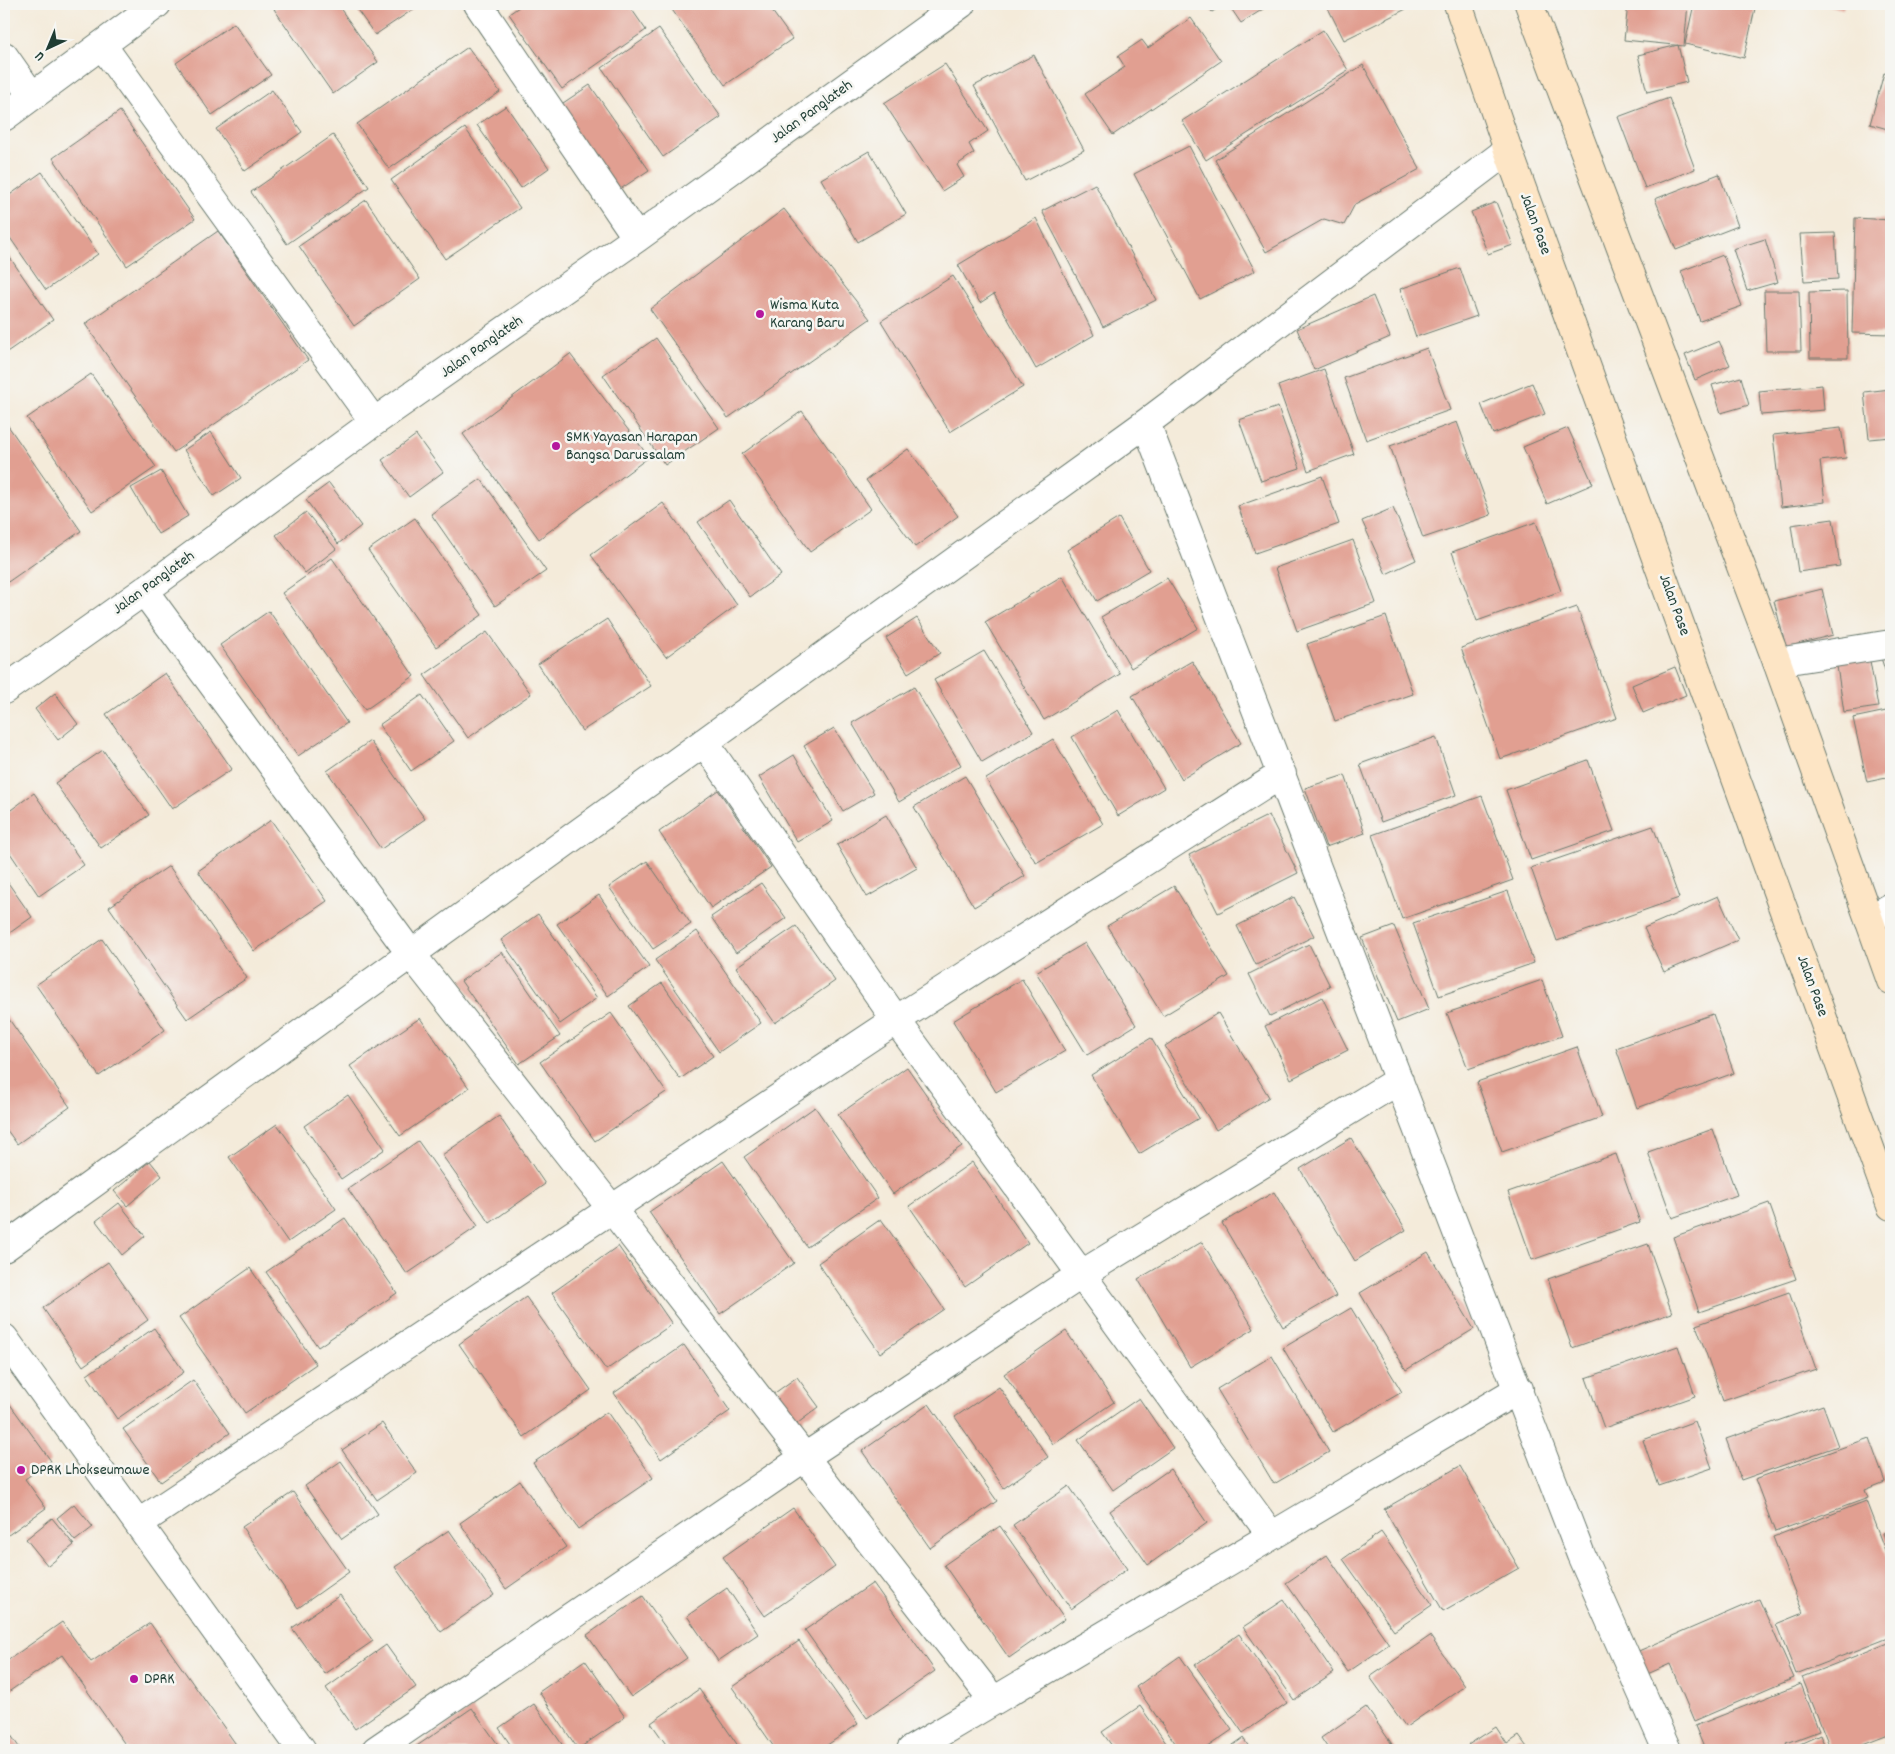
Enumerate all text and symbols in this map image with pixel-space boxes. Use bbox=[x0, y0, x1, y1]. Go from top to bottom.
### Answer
north arrow bbox=[22, 22, 72, 72]
text: U bbox=[31, 46, 50, 65]
street label: Jalan Panglateh bbox=[766, 74, 858, 150]
street label: Jalan Pase bbox=[1513, 190, 1557, 258]
place label: Wisma Kuta Karang Baru bbox=[770, 294, 844, 335]
marker: Wisma Kuta Karang Baru bbox=[754, 308, 766, 320]
street label: Jalan Panglateh bbox=[436, 310, 528, 384]
place label: SMK Yayasan Harapan Bangsa Darussalam bbox=[566, 426, 698, 467]
marker: SMK Yayasan Harapan Bangsa Darussalam bbox=[550, 440, 562, 452]
street label: Jalan Panglateh bbox=[108, 545, 200, 621]
street label: Jalan Pase bbox=[1652, 571, 1696, 639]
street label: Jalan Pase bbox=[1790, 952, 1834, 1020]
place label: DPRK Lhokseumawe bbox=[31, 1459, 149, 1482]
marker: DPRK Lhokseumawe bbox=[15, 1464, 27, 1476]
place label: DPRK bbox=[144, 1668, 175, 1691]
marker: DPRK bbox=[128, 1673, 140, 1685]

